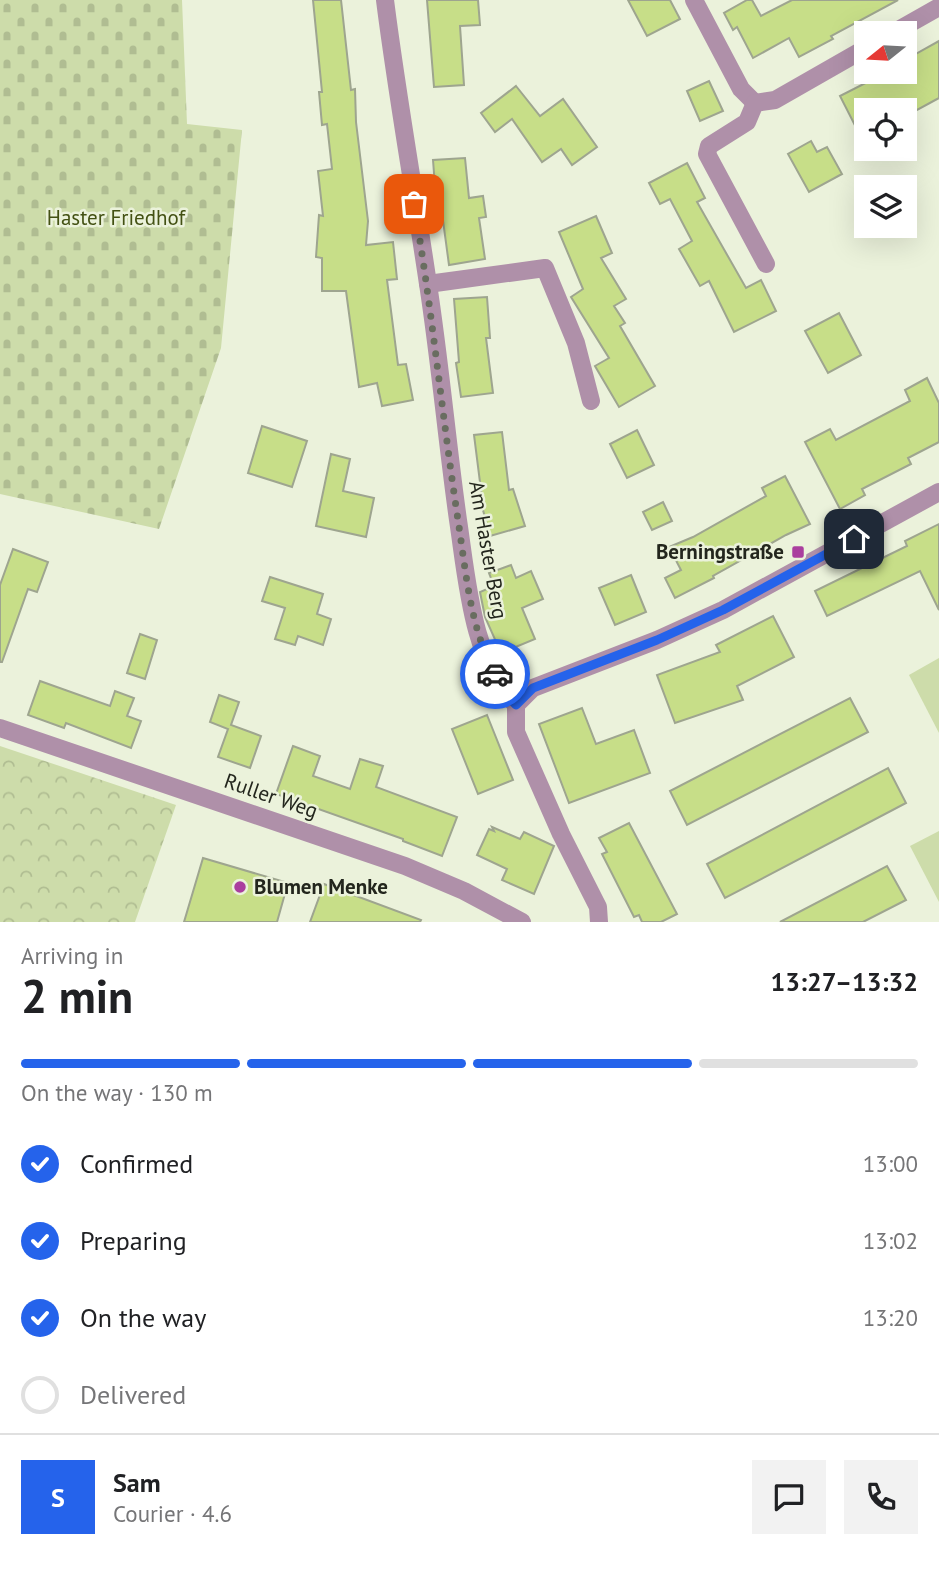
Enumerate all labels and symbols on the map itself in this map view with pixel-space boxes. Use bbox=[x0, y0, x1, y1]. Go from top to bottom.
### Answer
north arrow bbox=[854, 21, 917, 84]
pin bbox=[384, 174, 444, 234]
park label: Haster Friedhof bbox=[47, 204, 187, 231]
street label: Am Haster Berg bbox=[463, 479, 514, 621]
pin bbox=[824, 509, 884, 569]
place label: Berningstraße bbox=[656, 538, 784, 565]
marker: Berningstraße bbox=[790, 544, 806, 560]
courier bbox=[460, 639, 530, 709]
street label: Ruller Weg bbox=[221, 767, 321, 824]
place label: Blumen Menke bbox=[254, 873, 388, 900]
marker: Blumen Menke bbox=[232, 879, 248, 895]

